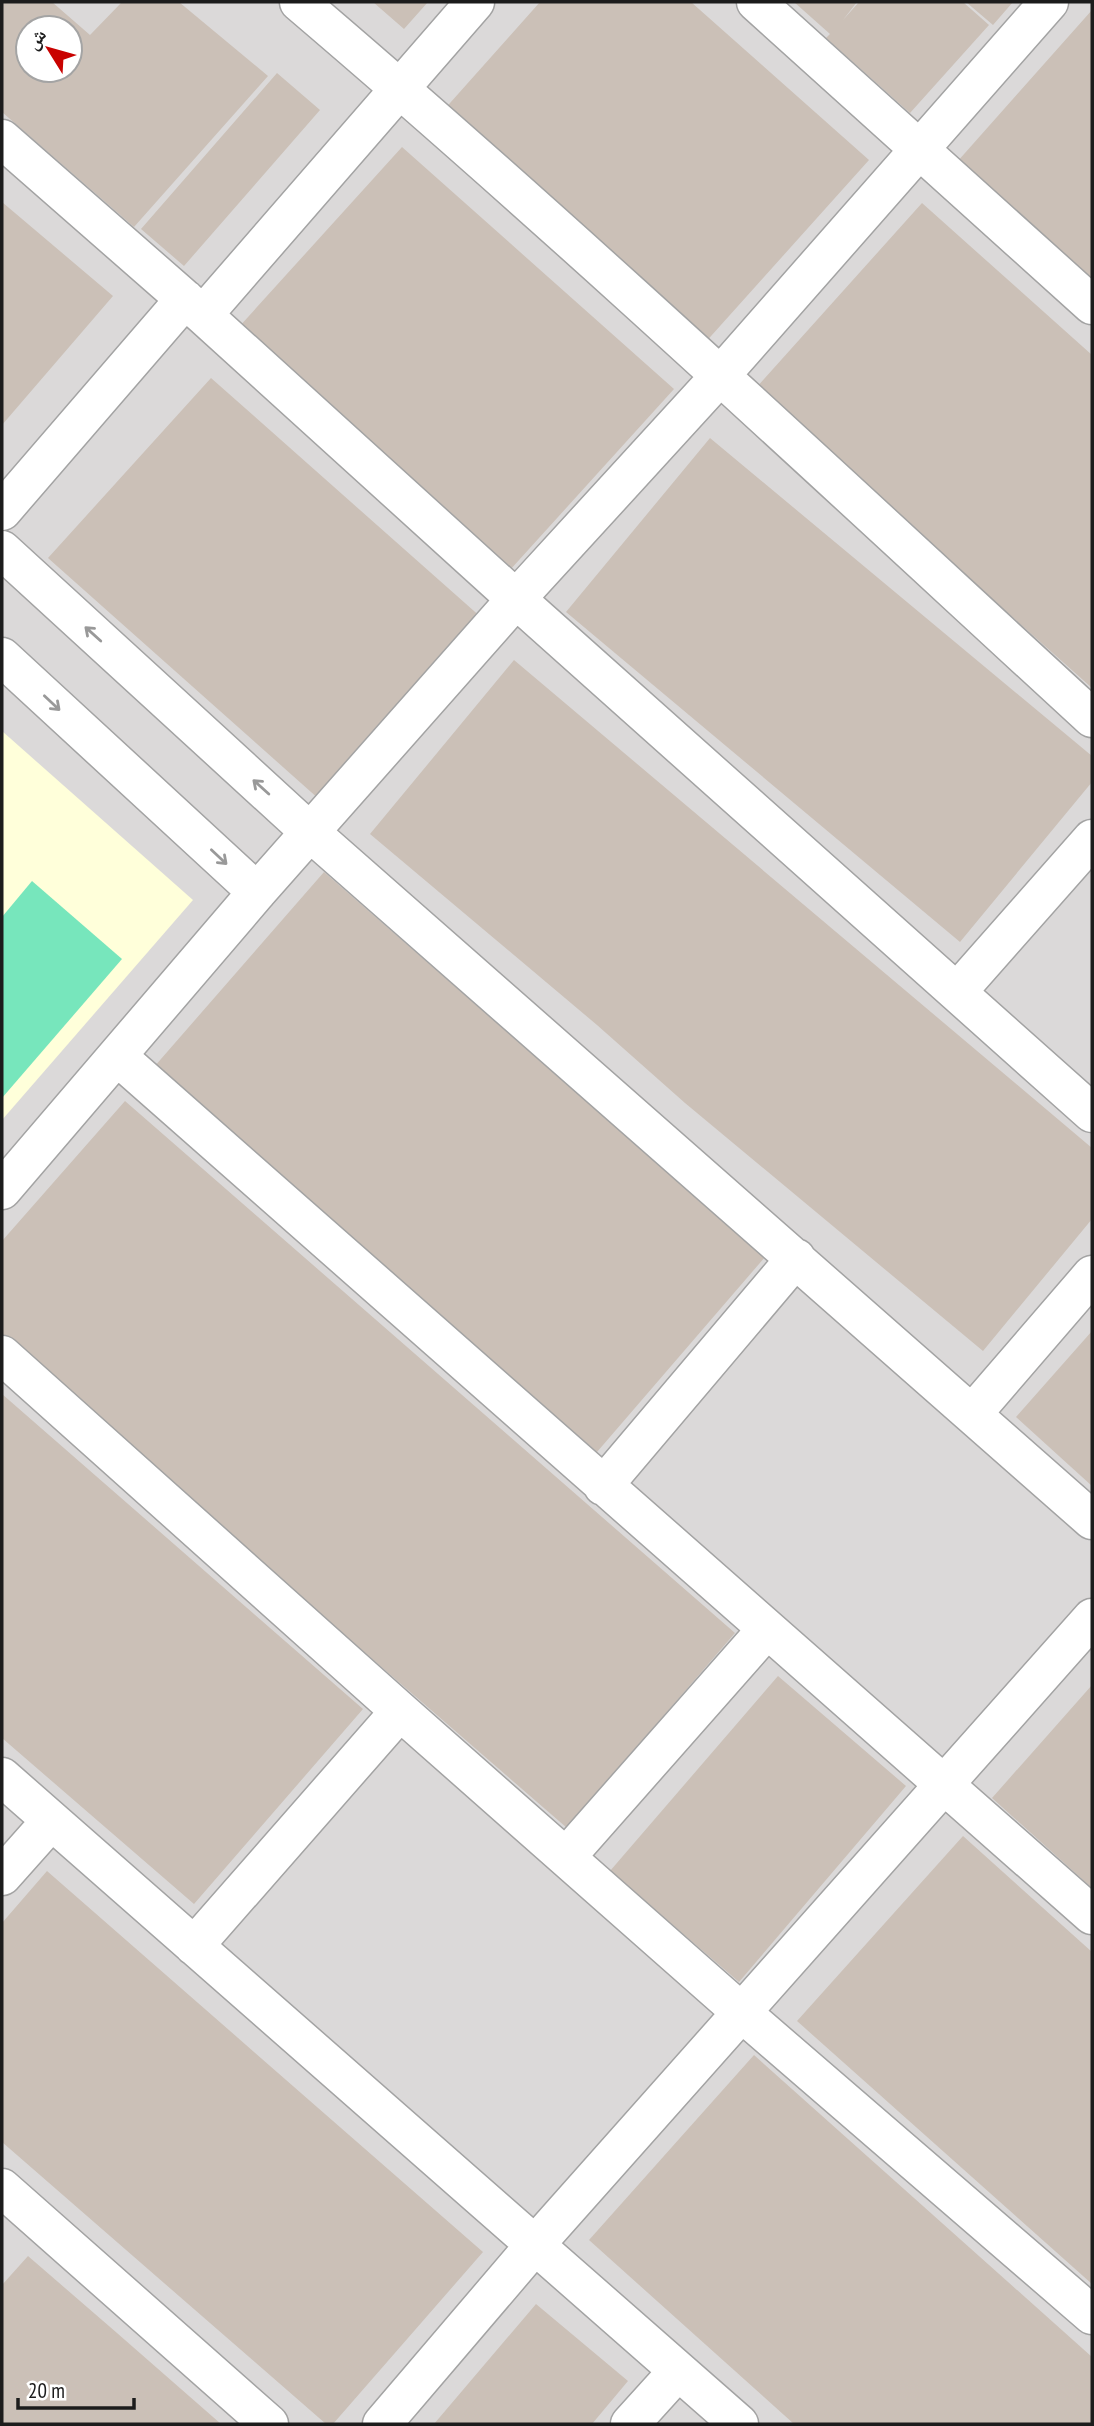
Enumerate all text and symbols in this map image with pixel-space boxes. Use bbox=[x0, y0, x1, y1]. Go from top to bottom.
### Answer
north arrow bbox=[14, 14, 84, 84]
text: ش bbox=[20, 23, 51, 54]
one-way arrow bbox=[85, 625, 102, 642]
one-way arrow bbox=[43, 695, 61, 711]
one-way arrow bbox=[252, 779, 270, 795]
one-way arrow bbox=[210, 849, 227, 866]
scale bar bbox=[18, 2366, 133, 2410]
text: 20 m bbox=[28, 2377, 65, 2404]

